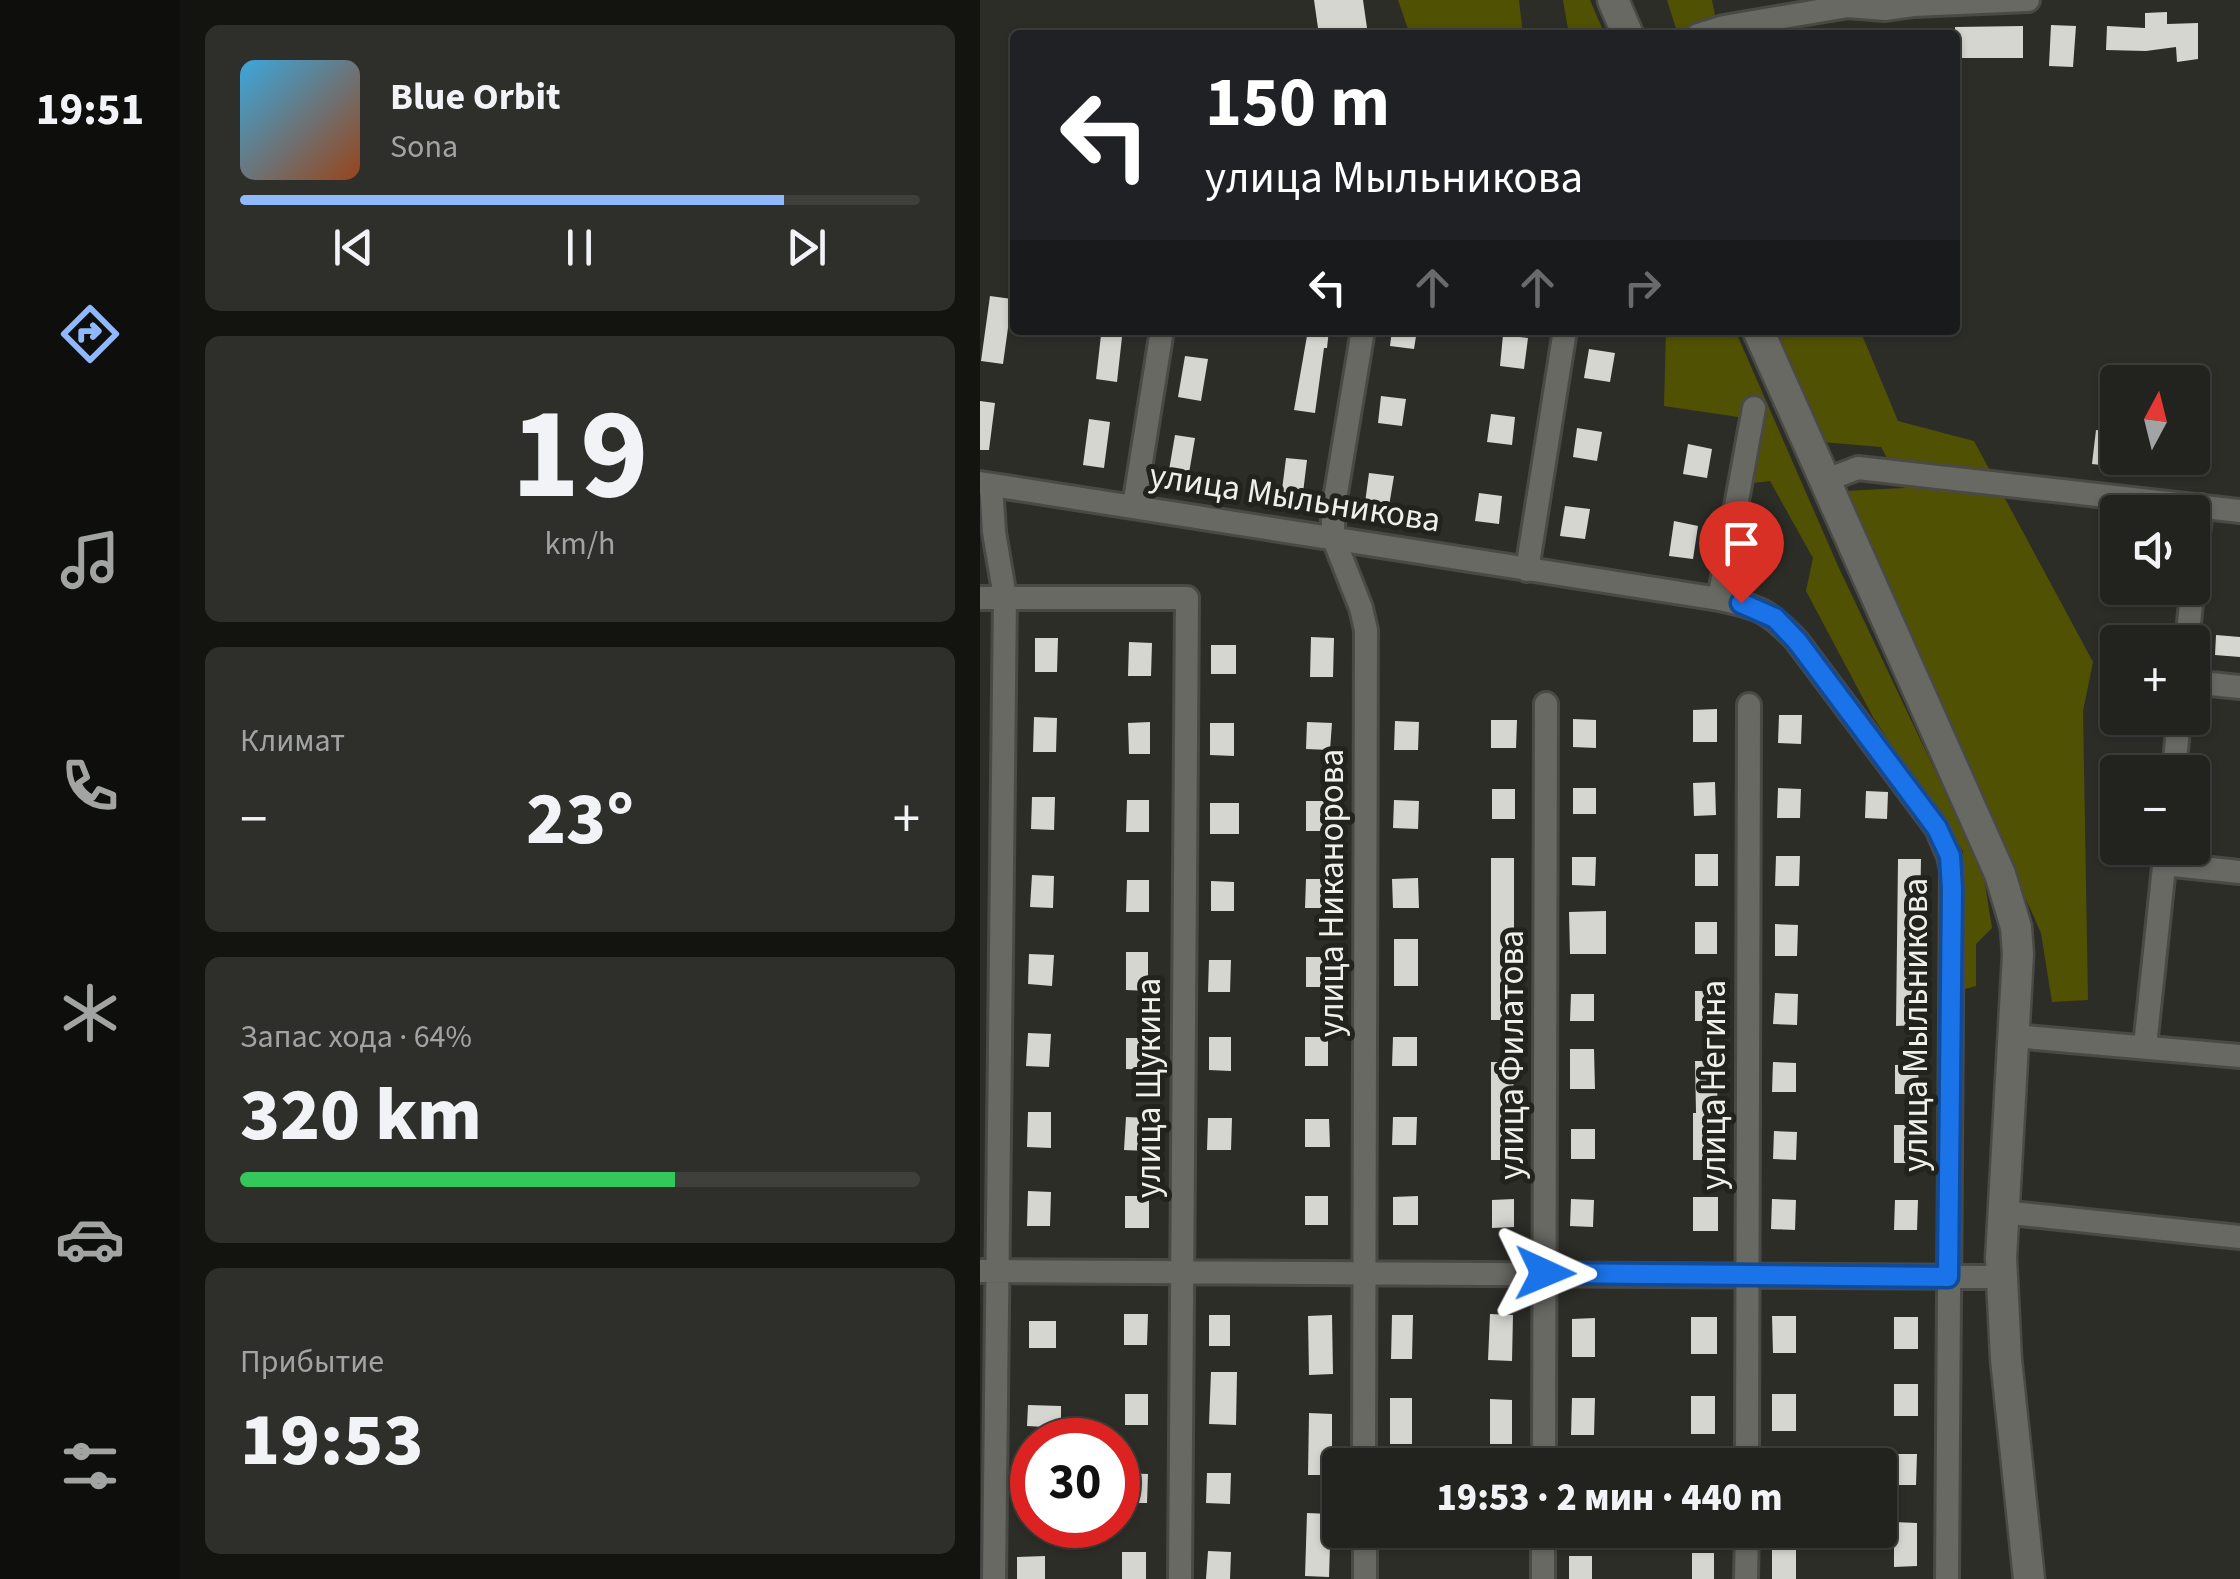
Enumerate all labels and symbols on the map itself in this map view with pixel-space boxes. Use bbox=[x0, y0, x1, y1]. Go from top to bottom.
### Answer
north arrow bbox=[2100, 365, 2210, 475]
street label: улица Мыльникова bbox=[1146, 450, 1444, 546]
pin bbox=[1699, 501, 1784, 604]
street label: улица Никанорова bbox=[1307, 749, 1357, 1037]
street label: улица Мыльникова bbox=[1891, 878, 1941, 1172]
street label: улица Филатова bbox=[1487, 930, 1537, 1180]
street label: улица Щукина bbox=[1124, 978, 1174, 1198]
street label: улица Негина bbox=[1689, 980, 1739, 1190]
position arrow bbox=[1493, 1221, 1597, 1325]
speed limit sign: 30 bbox=[1010, 1418, 1140, 1548]

